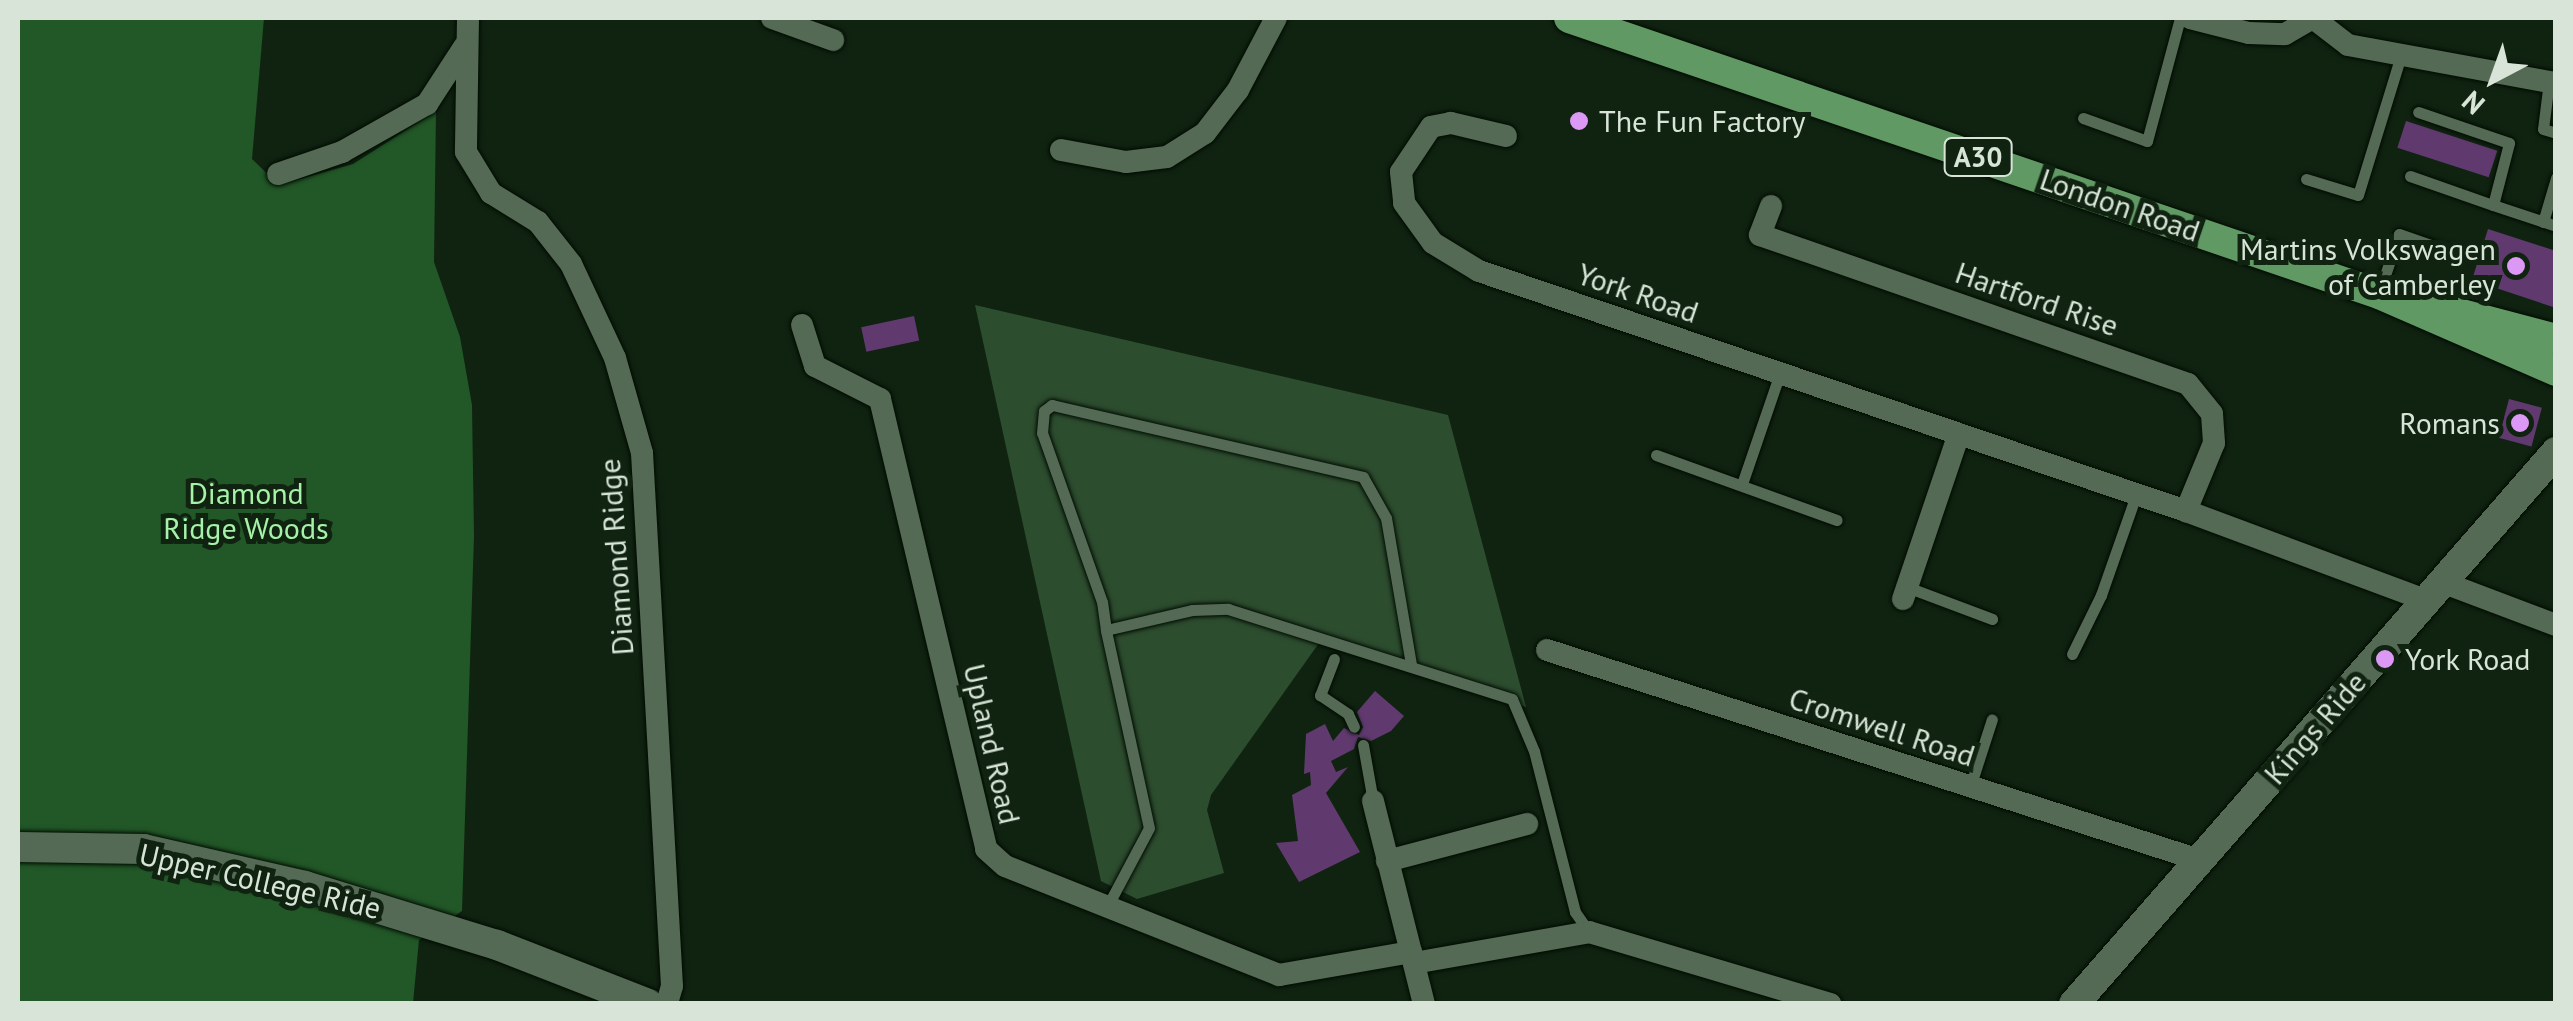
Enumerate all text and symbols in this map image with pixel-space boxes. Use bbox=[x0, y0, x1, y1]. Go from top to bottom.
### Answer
north arrow bbox=[2443, 30, 2543, 130]
text: N bbox=[2454, 83, 2492, 123]
place label: The Fun Factory bbox=[1599, 103, 1805, 139]
marker: The Fun Factory bbox=[1568, 110, 1590, 132]
road number: A30 bbox=[1943, 134, 2013, 180]
street label: London Road bbox=[2035, 161, 2205, 249]
place label: Martins Volkswagen of Camberley bbox=[2239, 231, 2496, 302]
street label: Hartford Rise bbox=[1951, 254, 2123, 344]
street label: York Road bbox=[1572, 255, 1704, 331]
marker: Martins Volkswagen of Camberley bbox=[2505, 255, 2527, 277]
place label: Romans bbox=[2399, 405, 2500, 441]
marker: Romans bbox=[2509, 412, 2531, 434]
street label: Diamond Ridge bbox=[591, 458, 641, 656]
park label: Diamond Ridge Woods bbox=[163, 475, 329, 546]
place label: York Road bbox=[2405, 641, 2531, 677]
marker: York Road bbox=[2374, 648, 2396, 670]
street label: Upland Road bbox=[956, 660, 1028, 828]
street label: Kings Ride bbox=[2257, 665, 2373, 791]
street label: Cromwell Road bbox=[1785, 680, 1979, 774]
street label: Upper College Ride bbox=[136, 836, 384, 926]

